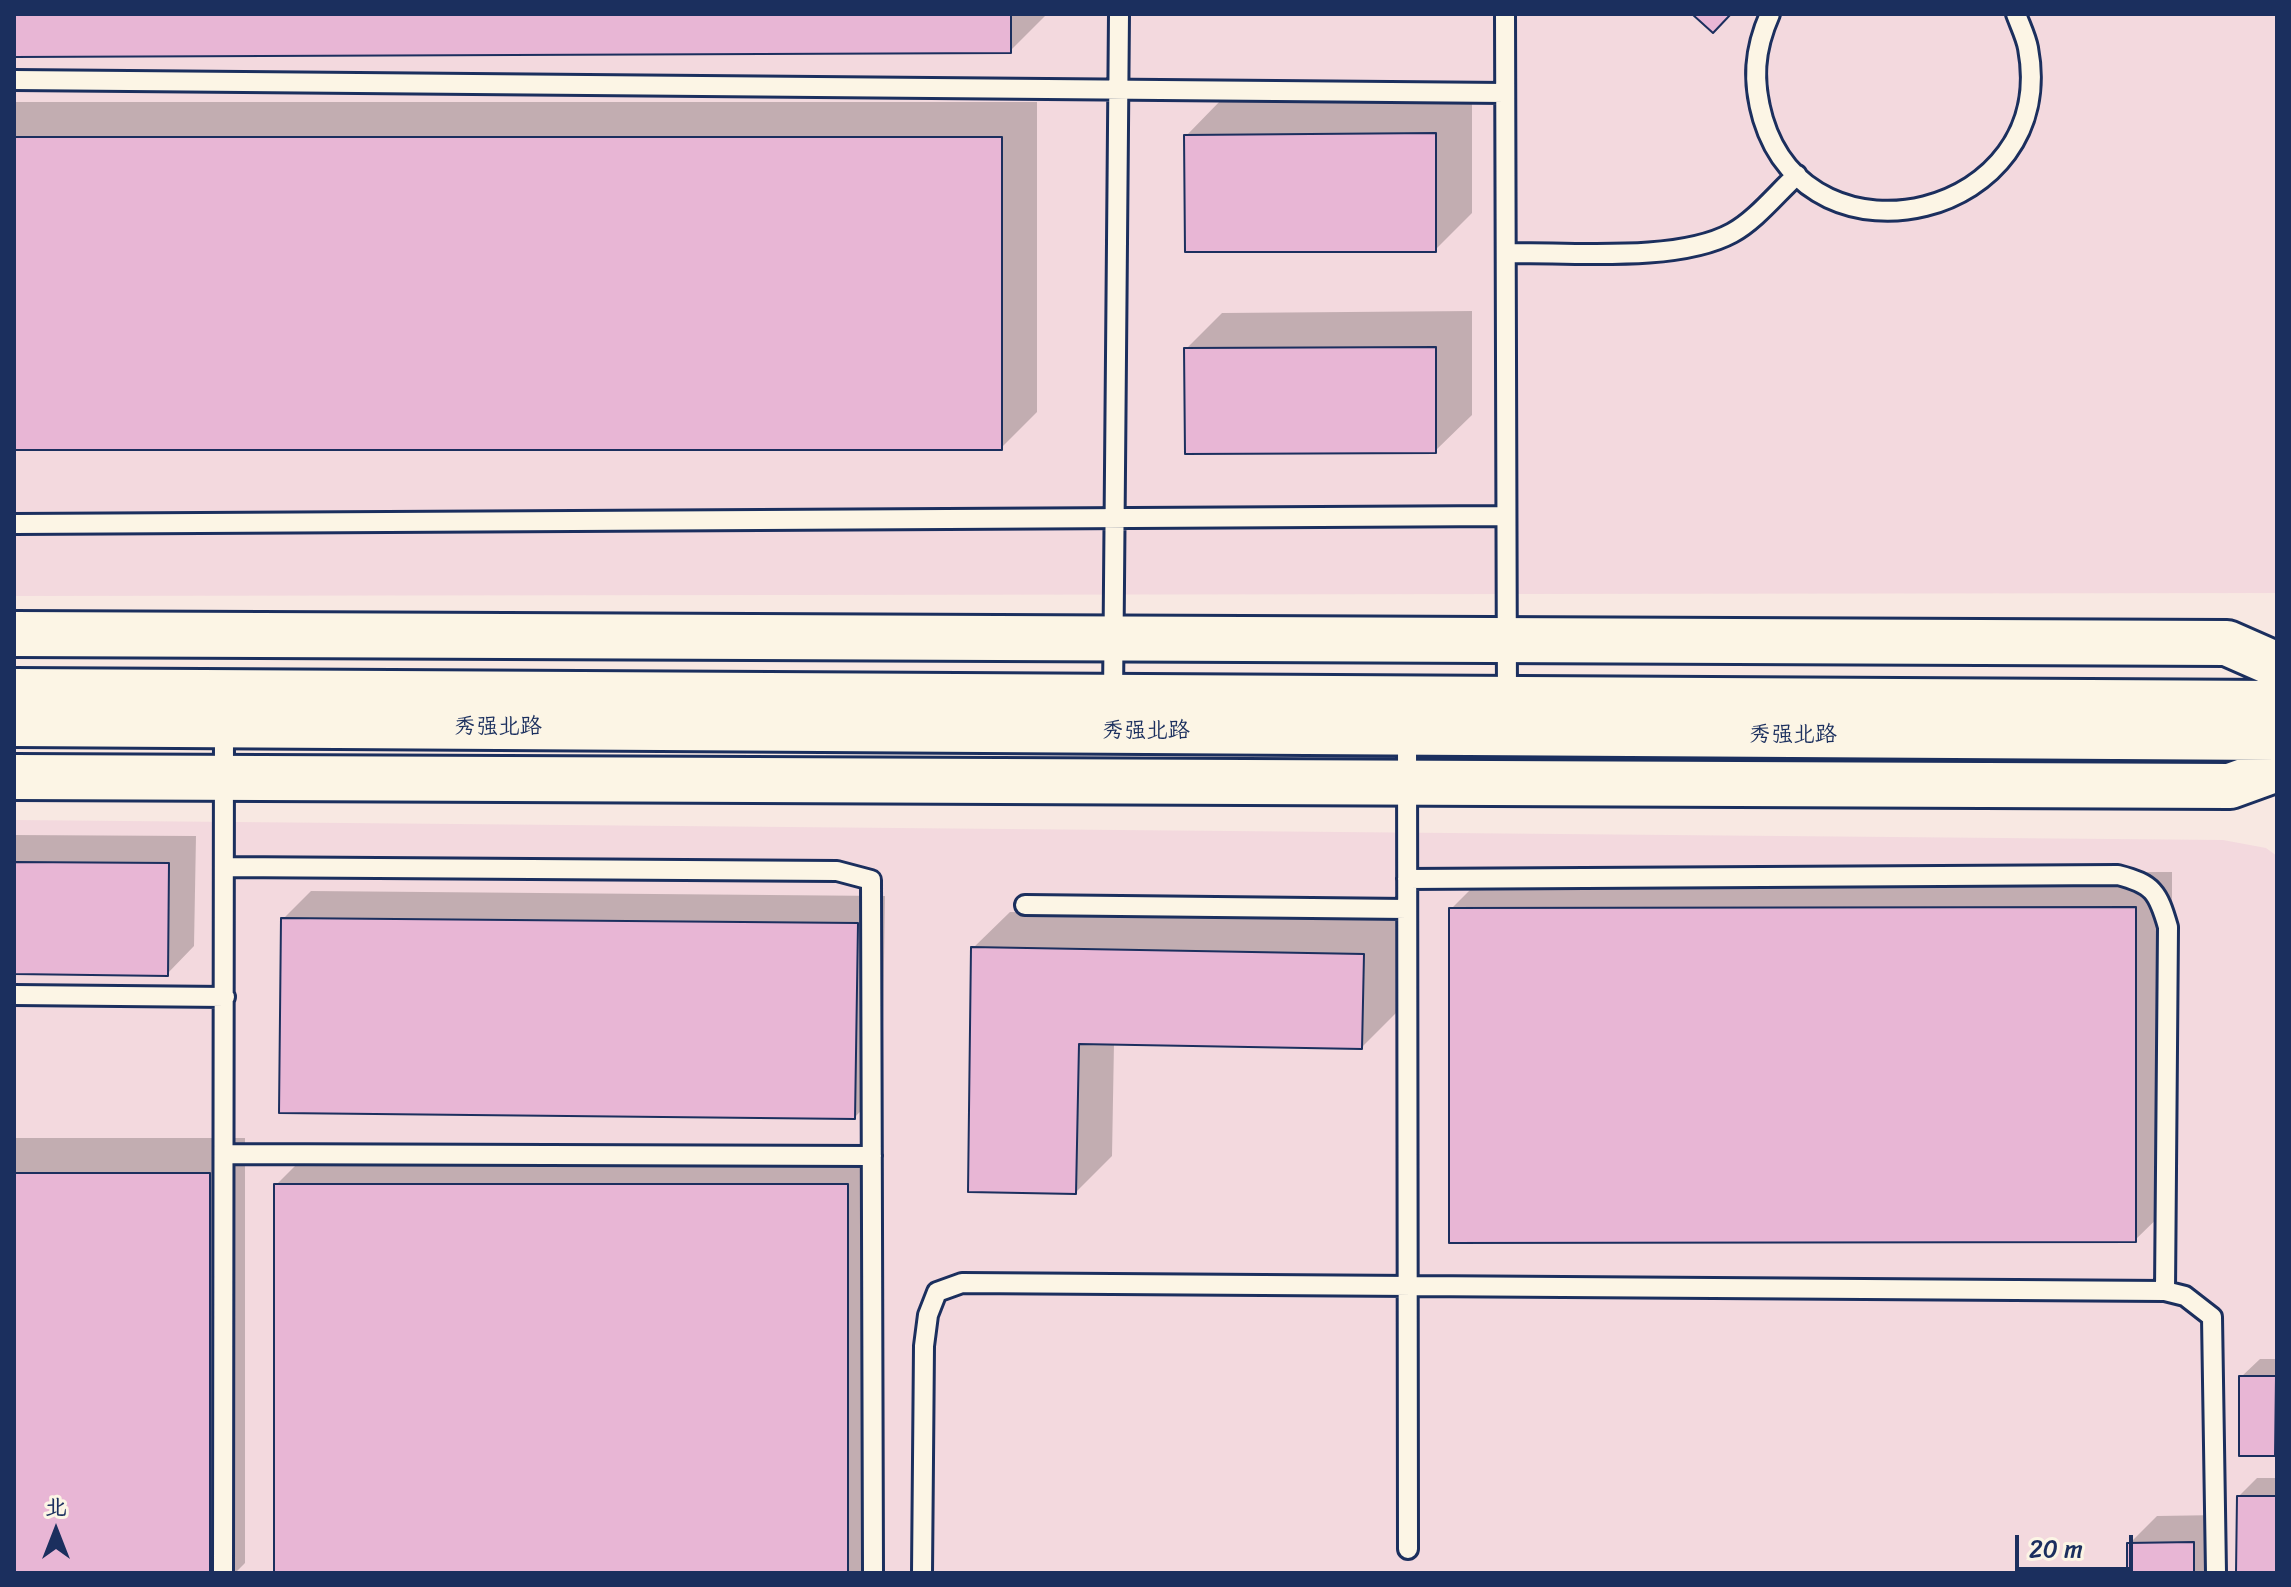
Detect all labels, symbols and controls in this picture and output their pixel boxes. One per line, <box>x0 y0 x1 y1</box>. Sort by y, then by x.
street label: 秀强北路 <box>454 714 542 740</box>
street label: 秀强北路 <box>1102 718 1190 744</box>
street label: 秀强北路 <box>1749 722 1837 748</box>
text: 北 <box>45 1487 67 1526</box>
north arrow <box>16 1491 96 1571</box>
scale bar <box>2019 1519 2137 1569</box>
text: 20 m <box>2029 1528 2083 1570</box>

